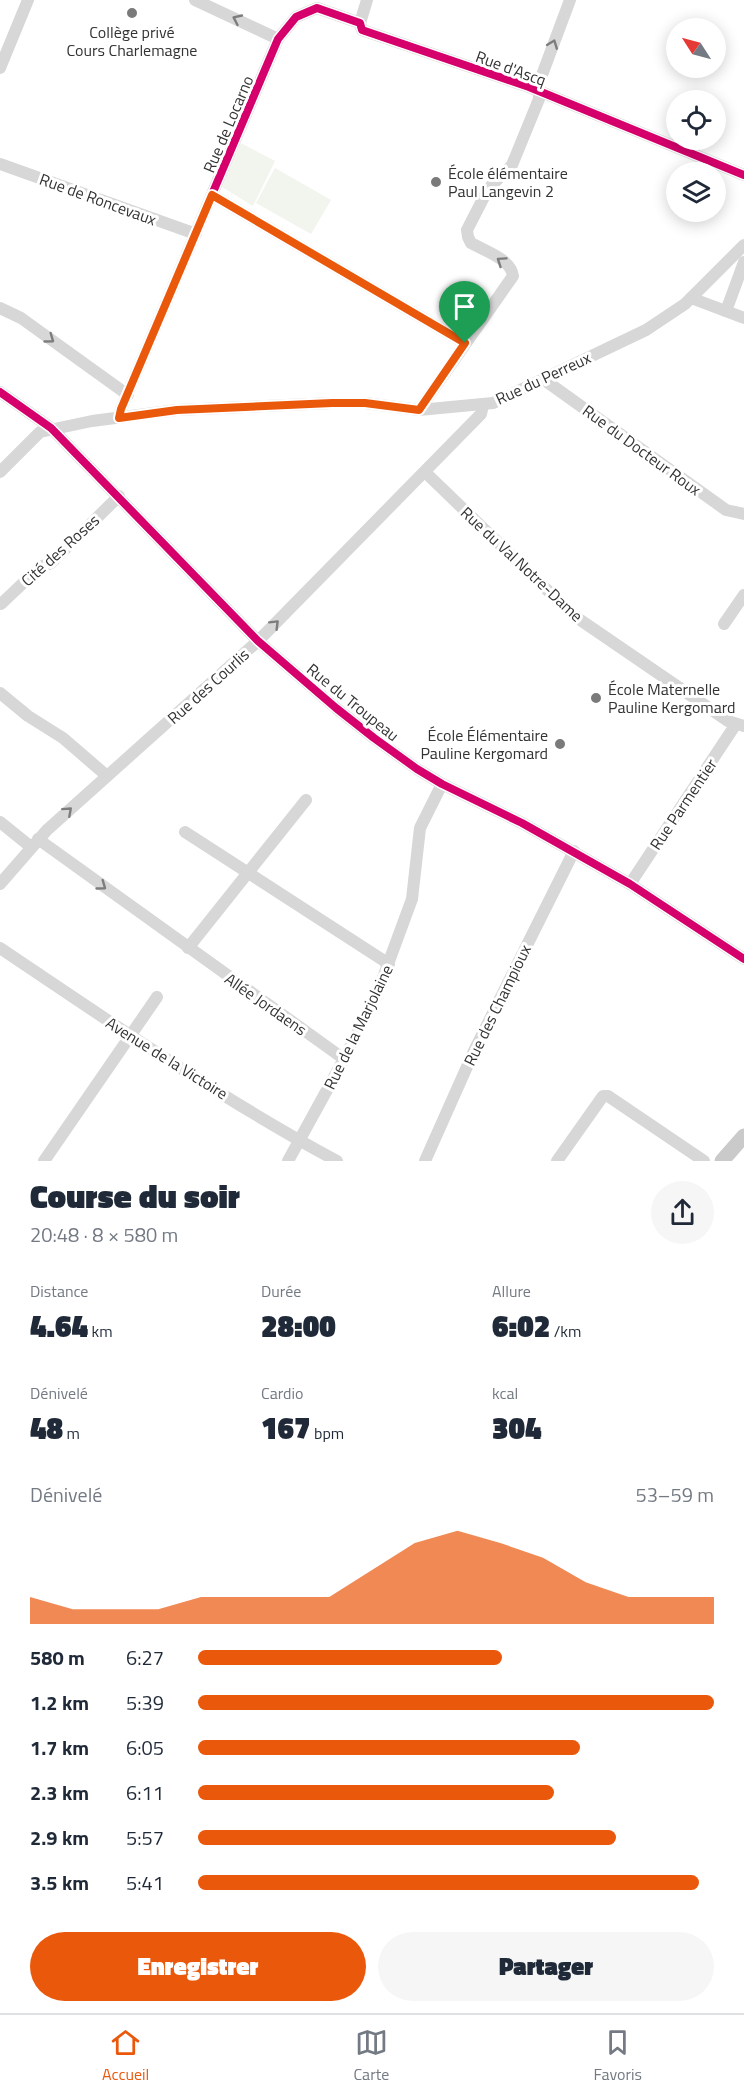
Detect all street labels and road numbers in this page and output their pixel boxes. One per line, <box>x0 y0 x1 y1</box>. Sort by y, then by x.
street label: Rue d'Ascq <box>472 44 550 92</box>
street label: Rue de Locarno <box>197 72 259 176</box>
street label: Rue de Roncevaux <box>36 167 160 231</box>
street label: Rue du Perreux <box>491 345 595 411</box>
street label: Rue du Docteur Roux <box>578 399 706 501</box>
street label: Rue du Val Notre-Dame <box>455 501 589 627</box>
street label: Cité des Roses <box>16 508 104 592</box>
street label: Rue des Courlis <box>162 643 254 729</box>
street label: Rue du Troupeau <box>302 657 404 747</box>
street label: Rue Parmentier <box>644 753 723 854</box>
street label: Rue des Champioux <box>457 940 537 1070</box>
street label: Rue de la Marjolaine <box>317 961 399 1093</box>
street label: Allée Jordaens <box>220 967 312 1041</box>
street label: Avenue de la Victoire <box>101 1011 233 1105</box>

